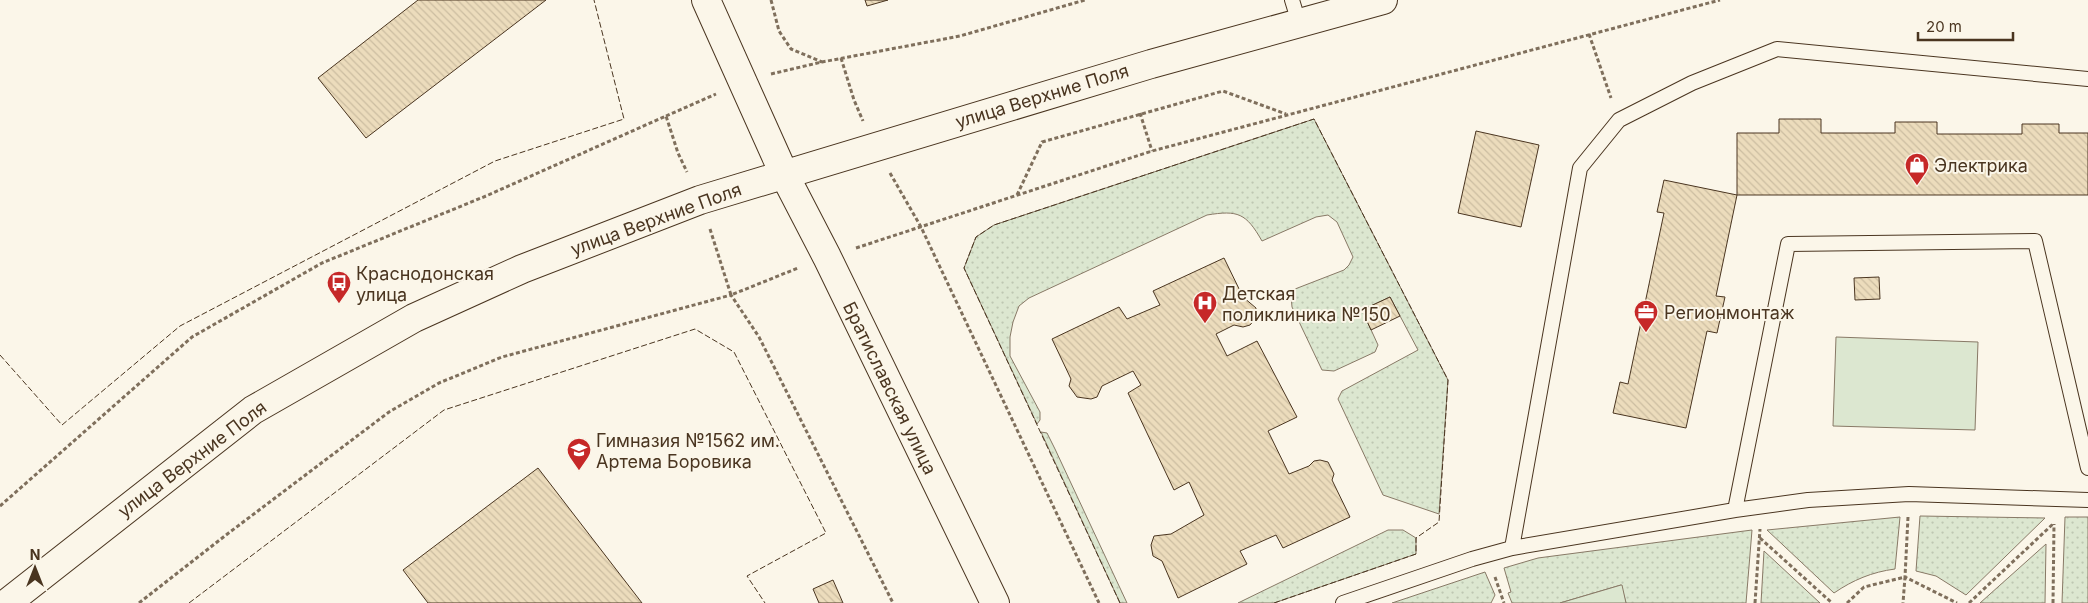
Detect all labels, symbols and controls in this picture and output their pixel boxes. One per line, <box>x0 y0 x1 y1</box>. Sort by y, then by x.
scale bar <box>1918 10 2013 42</box>
text: 20 m <box>1926 17 1962 36</box>
street label: улица Верхние Поля <box>953 60 1131 132</box>
shop icon: Электрика <box>1904 152 1930 186</box>
place label: Электрика <box>1934 155 2028 176</box>
street label: улица Верхние Поля <box>568 178 744 260</box>
place label: Краснодонская улица <box>356 263 494 305</box>
bus stop icon: Краснодонская улица <box>326 270 352 304</box>
place label: Детская поликлиника №150 <box>1222 283 1391 325</box>
hospital icon: Детская поликлиника №150 <box>1192 290 1218 324</box>
street label: Братиславская улица <box>839 298 941 478</box>
office icon: Регионмонтаж <box>1633 299 1659 333</box>
place label: Регионмонтаж <box>1664 302 1794 323</box>
street label: улица Верхние Поля <box>114 396 270 522</box>
place label: Гимназия №1562 им. Артема Боровика <box>596 430 780 472</box>
school or university icon: Гимназия №1562 им. Артема Боровика <box>566 437 592 471</box>
north arrow <box>10 543 60 593</box>
text: N <box>30 546 40 563</box>

